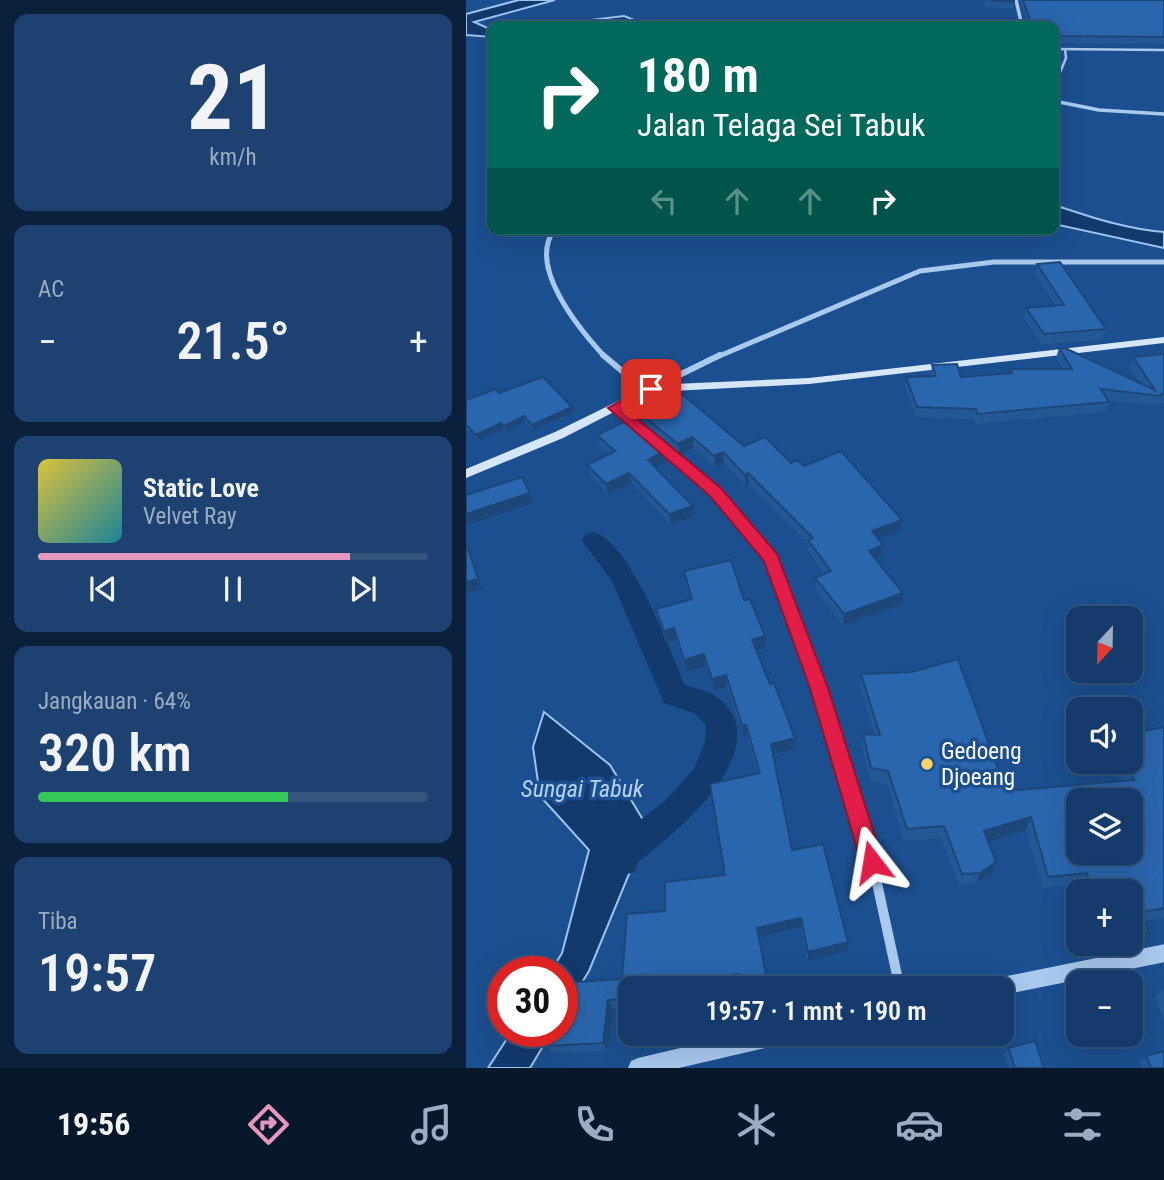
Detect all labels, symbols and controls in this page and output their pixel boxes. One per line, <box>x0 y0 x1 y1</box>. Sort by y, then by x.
text: 21 <box>187 45 279 151</box>
text: 180 m <box>637 47 759 104</box>
icon: right <box>522 49 613 140</box>
text: Jalan Telaga Sei Tabuk <box>637 106 925 144</box>
text: km/h <box>209 144 257 171</box>
icon: left <box>645 182 683 220</box>
icon: ahead <box>718 182 756 220</box>
icon: ahead <box>791 182 829 220</box>
icon: right <box>864 182 902 220</box>
text: AC <box>38 276 64 303</box>
text: 21.5° <box>176 311 290 372</box>
text: − <box>38 320 57 364</box>
text: + <box>409 320 428 364</box>
pin <box>621 359 681 419</box>
icon: arrive <box>632 370 670 408</box>
text: Static Love <box>143 473 259 503</box>
text: Velvet Ray <box>143 503 237 530</box>
icon: previous <box>84 570 122 608</box>
icon: pause <box>214 570 252 608</box>
icon: next <box>344 570 382 608</box>
north arrow <box>1066 606 1143 682</box>
map controls <box>1066 606 1143 1047</box>
text: Jangkauan · 64% <box>38 688 191 715</box>
button: sound <box>1066 697 1143 774</box>
text: 320 km <box>38 723 192 784</box>
place label: Gedoeng Djoeang <box>941 738 1022 791</box>
marker: Gedoeng Djoeang <box>919 756 935 772</box>
water label: Sungai Tabuk <box>521 775 644 803</box>
button: layers <box>1066 788 1143 865</box>
position arrow <box>835 825 909 899</box>
button: + <box>1066 879 1143 956</box>
text: Tiba <box>38 908 78 935</box>
text: 19:57 <box>38 943 156 1004</box>
speed limit sign: 30 <box>487 956 578 1047</box>
button: − <box>1066 970 1143 1047</box>
text: 19:57 · 1 mnt · 190 m <box>705 996 927 1026</box>
icon: directions <box>244 1100 293 1149</box>
icon: music <box>407 1100 456 1149</box>
icon: phone <box>570 1100 619 1149</box>
icon: climate <box>732 1100 781 1149</box>
icon: car <box>895 1100 944 1149</box>
icon: filters <box>1058 1100 1107 1149</box>
text: 19:56 <box>57 1105 130 1143</box>

